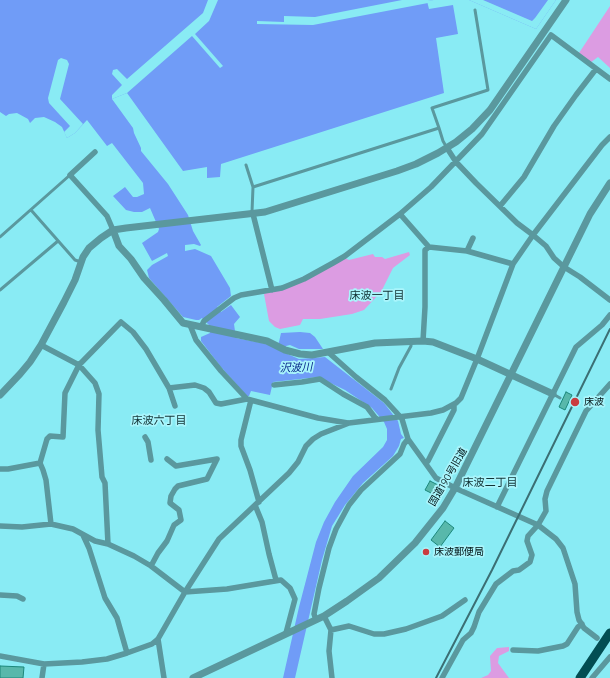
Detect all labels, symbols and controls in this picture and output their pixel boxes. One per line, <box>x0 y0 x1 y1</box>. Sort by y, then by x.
district label: 床波一丁目 <box>350 289 404 303</box>
water label: 沢波川 <box>279 361 313 375</box>
marker: 床波 <box>569 396 581 408</box>
place label: 床波 <box>584 396 604 408</box>
district label: 床波六丁目 <box>132 414 186 428</box>
street label: 国道190号旧道 <box>426 446 470 508</box>
district label: 床波二丁目 <box>463 476 517 490</box>
place label: 床波郵便局 <box>434 546 484 558</box>
marker: 床波郵便局 <box>421 547 431 557</box>

